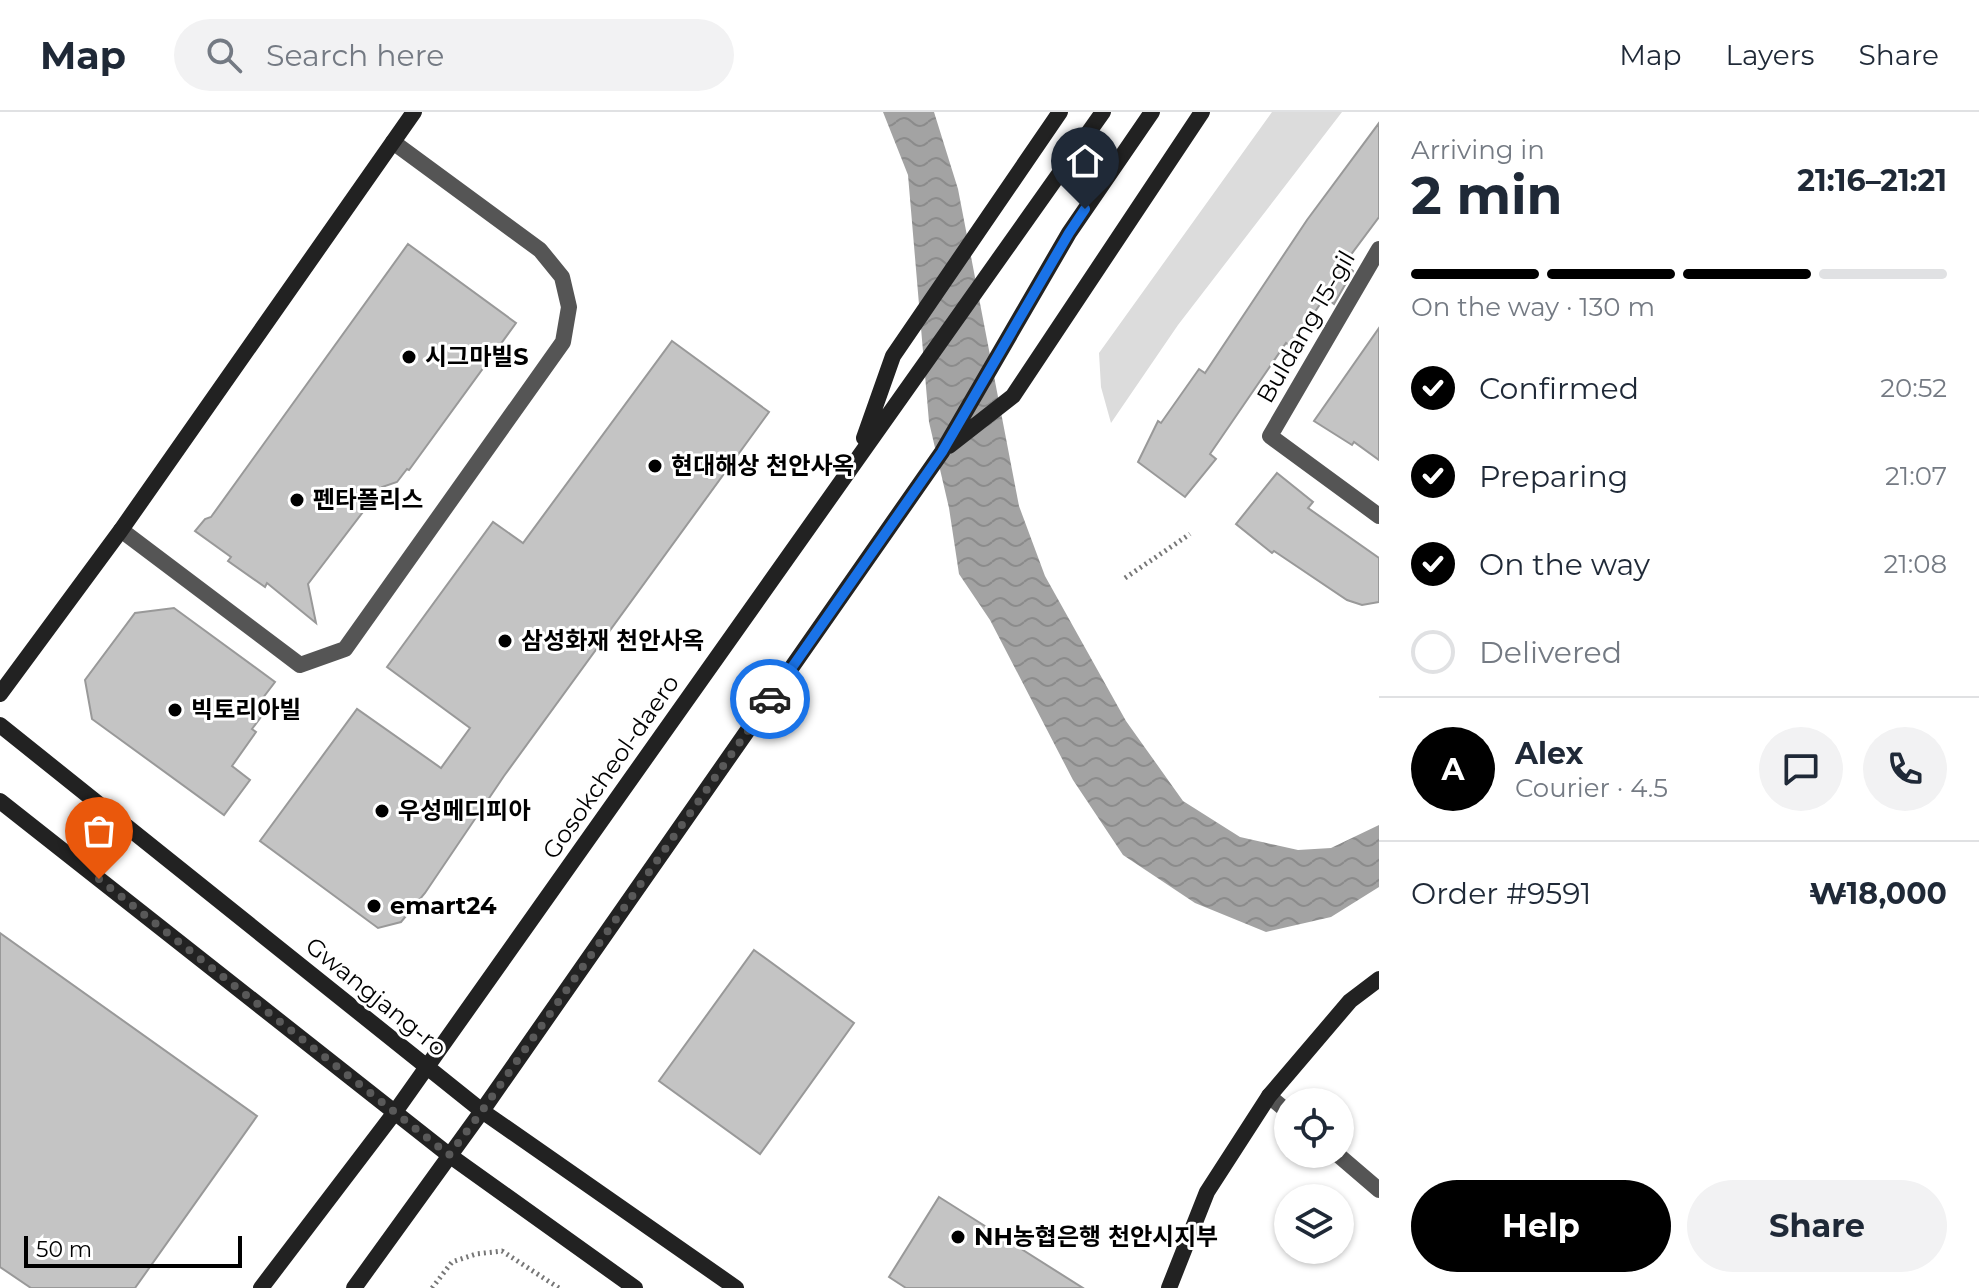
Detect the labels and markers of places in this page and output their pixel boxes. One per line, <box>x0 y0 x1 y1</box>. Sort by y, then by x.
pin <box>1051 127 1119 209</box>
place label: 시그마빌S <box>425 342 529 371</box>
marker: 시그마빌S <box>400 348 418 366</box>
place label: 현대해상 천안사옥 <box>671 451 854 480</box>
marker: 현대해상 천안사옥 <box>646 457 664 475</box>
place label: 펜타폴리스 <box>313 485 423 514</box>
marker: 펜타폴리스 <box>288 491 306 509</box>
place label: 삼성화재 천안사옥 <box>521 626 704 655</box>
marker: 삼성화재 천안사옥 <box>496 632 514 650</box>
place label: 빅토리아빌 <box>191 695 301 724</box>
marker: 빅토리아빌 <box>166 701 184 719</box>
place label: 우성메디피아 <box>398 796 530 825</box>
pin <box>65 797 133 879</box>
marker: 우성메디피아 <box>373 802 391 820</box>
place label: emart24 <box>390 891 497 920</box>
marker: emart24 <box>365 897 383 915</box>
place label: NH농협은행 천안시지부 <box>974 1222 1218 1251</box>
marker: NH농협은행 천안시지부 <box>949 1228 967 1246</box>

